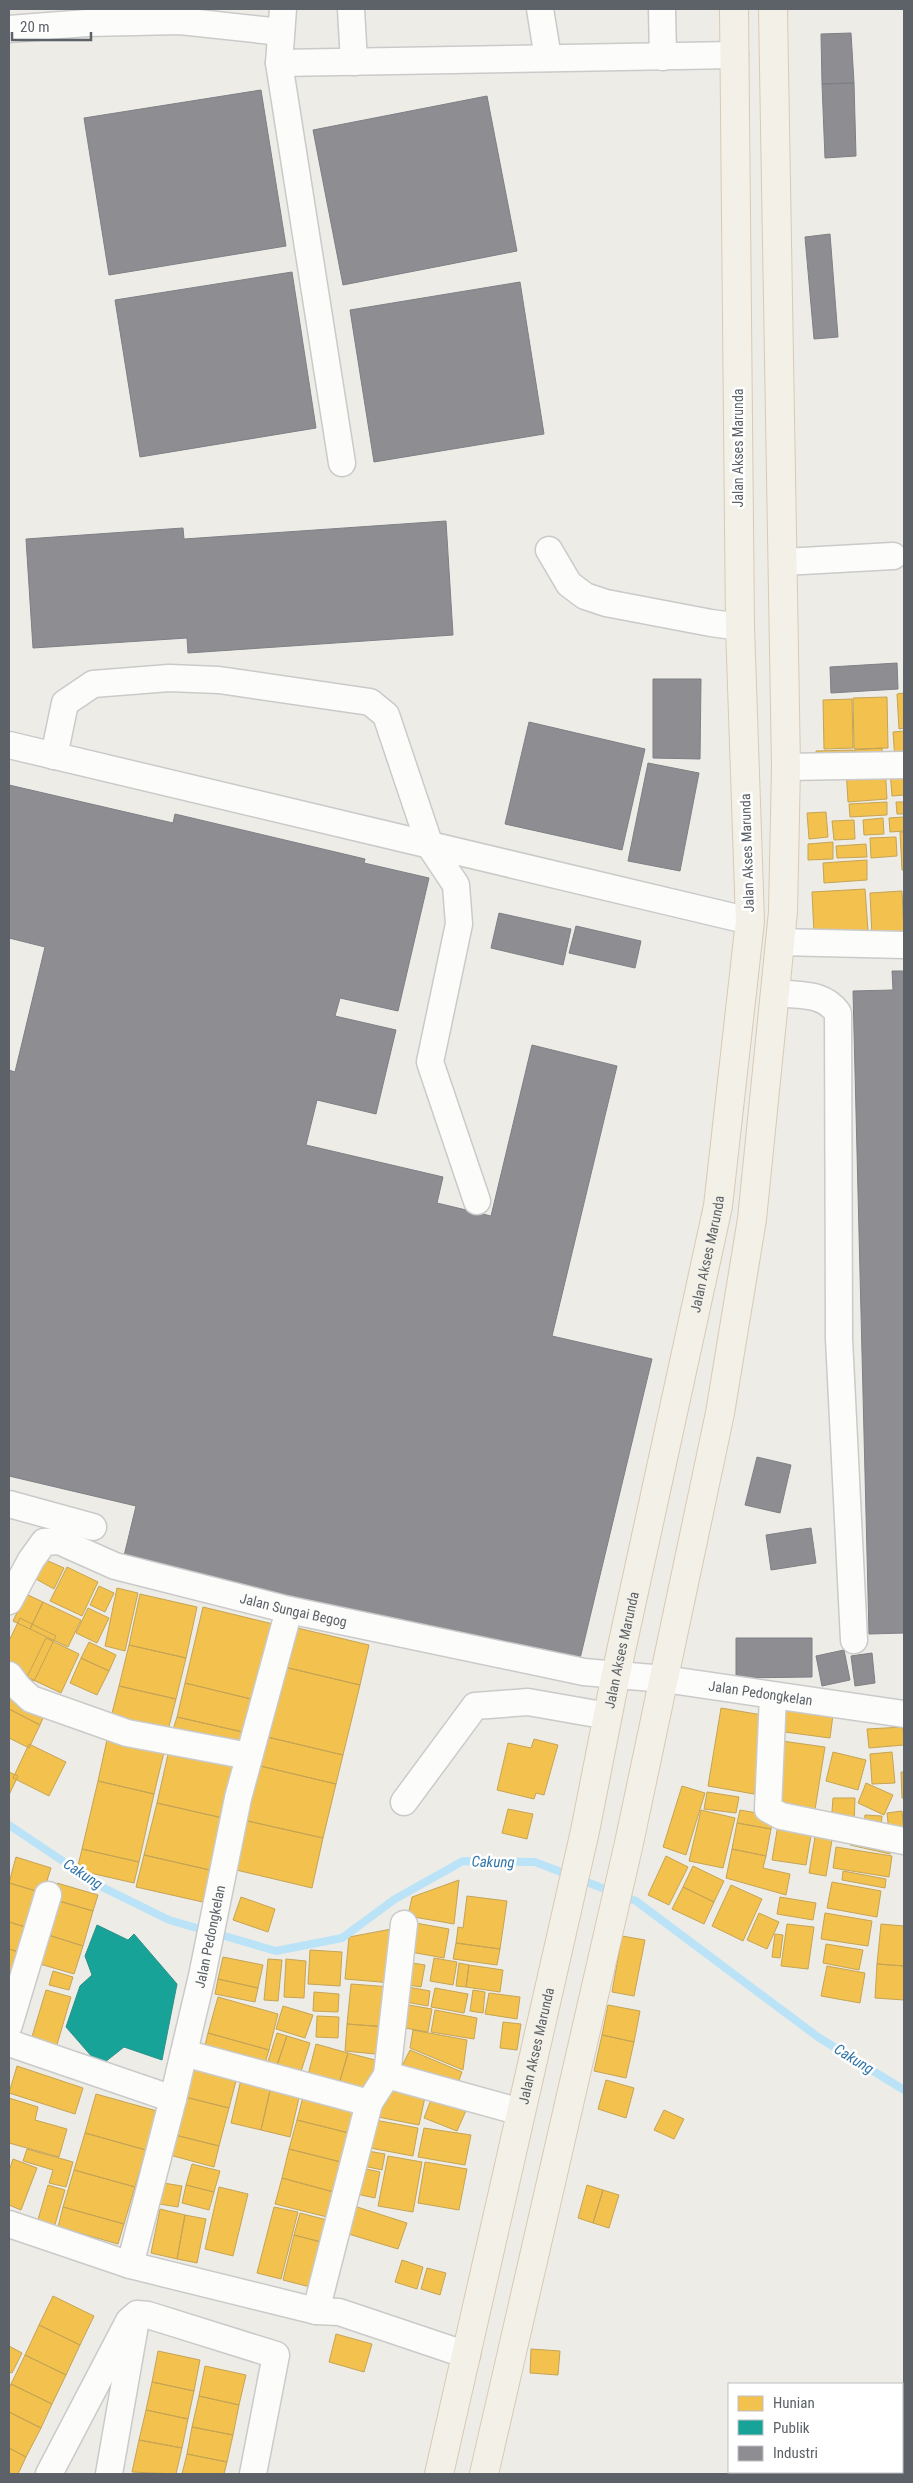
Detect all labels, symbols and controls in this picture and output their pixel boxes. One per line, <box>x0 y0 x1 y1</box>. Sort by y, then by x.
scale bar <box>12 10 91 42</box>
text: 20 m <box>20 18 50 36</box>
street label: Jalan Akses Marunda <box>730 388 746 508</box>
street label: Jalan Akses Marunda <box>737 793 757 913</box>
street label: Jalan Akses Marunda <box>687 1195 727 1314</box>
street label: Jalan Sungai Begog <box>238 1590 349 1630</box>
street label: Jalan Akses Marunda <box>601 1590 642 1710</box>
street label: Jalan Pedongkelan <box>708 1678 814 1709</box>
water label: Cakung <box>471 1853 515 1871</box>
water label: Cakung <box>60 1855 106 1893</box>
street label: Jalan Pedongkelan <box>191 1884 228 1990</box>
street label: Jalan Akses Marunda <box>515 1986 557 2106</box>
water label: Cakung <box>831 2040 877 2078</box>
legend <box>728 2383 903 2473</box>
text: Hunian <box>773 2394 815 2412</box>
text: Publik <box>773 2419 810 2437</box>
text: Industri <box>773 2444 818 2462</box>

